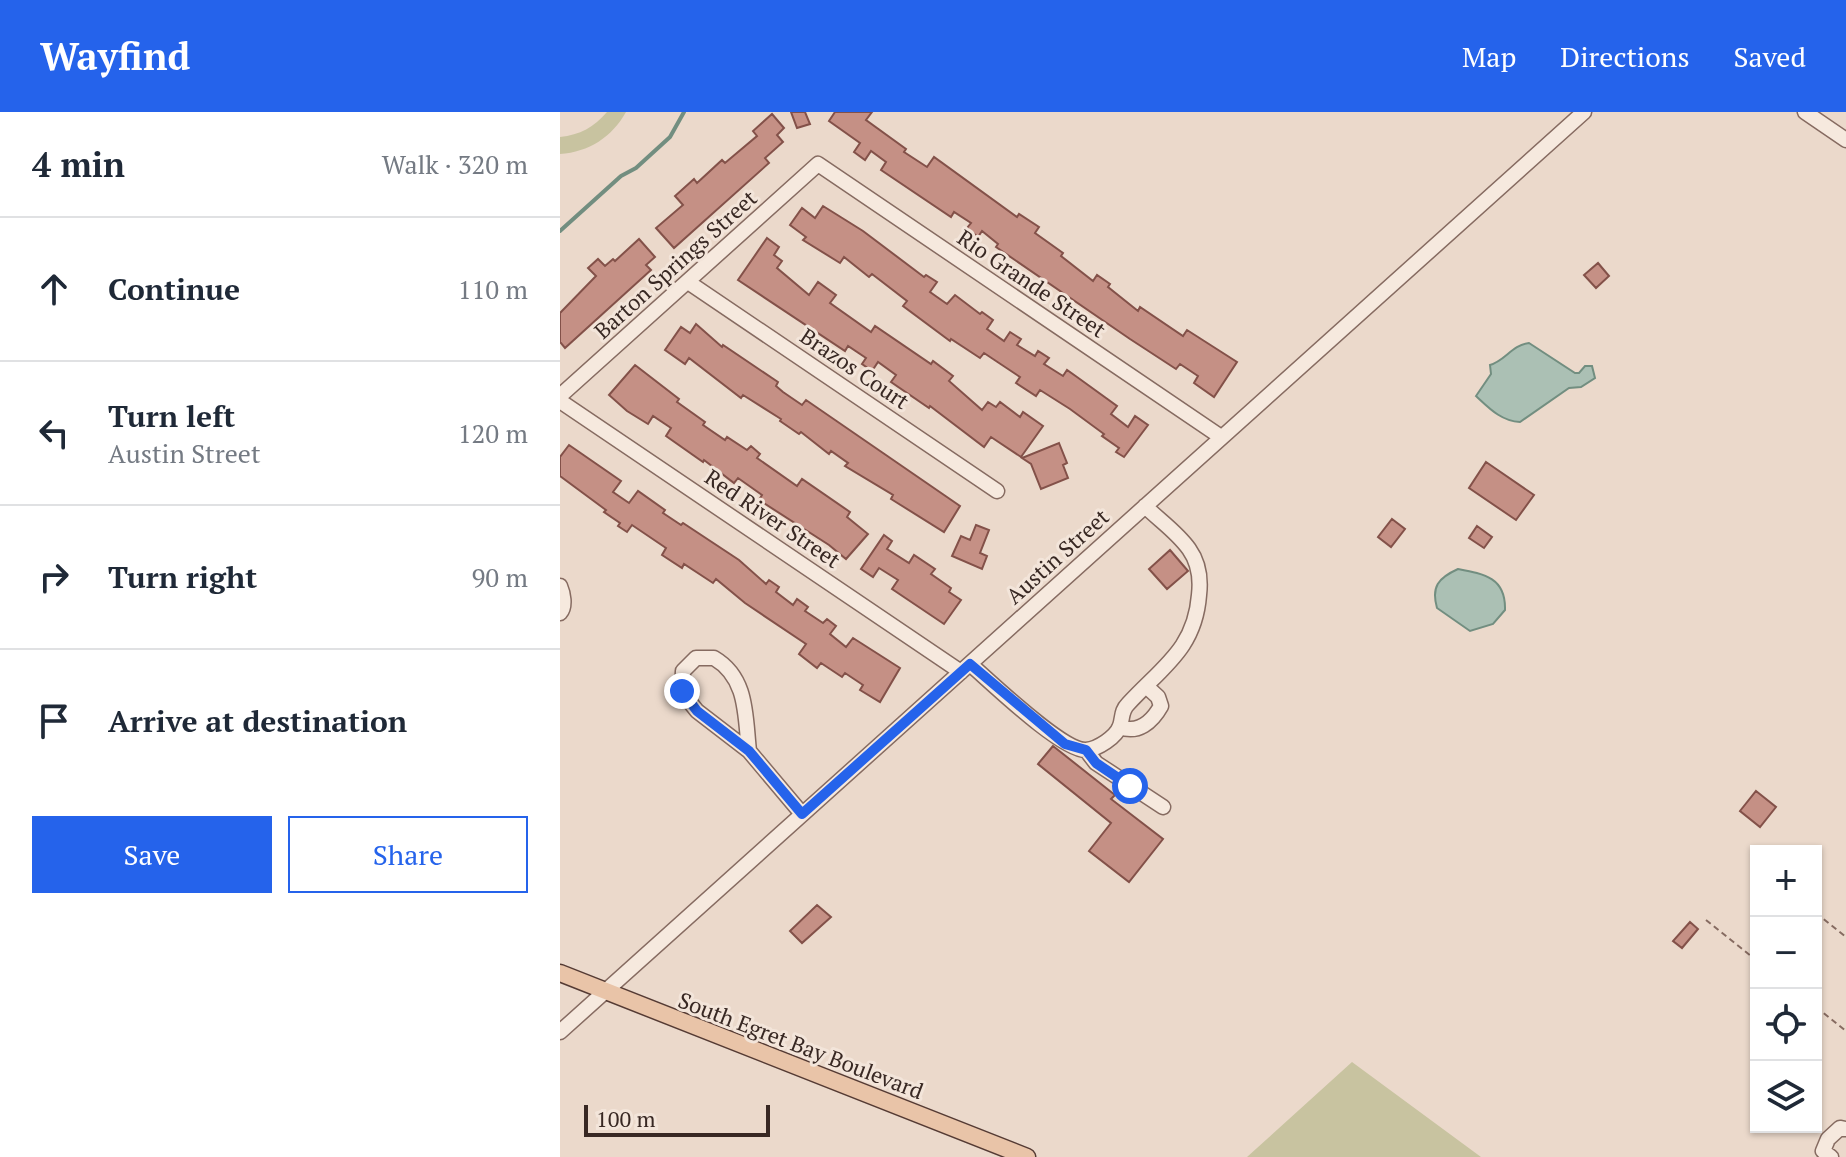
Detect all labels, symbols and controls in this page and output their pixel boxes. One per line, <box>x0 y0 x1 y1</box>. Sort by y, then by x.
text: Wayfind <box>40 31 190 81</box>
text: Map <box>1462 38 1516 75</box>
text: Directions <box>1560 38 1690 75</box>
text: Saved <box>1734 38 1806 75</box>
text: 4 min <box>32 142 125 187</box>
text: Walk · 320 m <box>382 147 528 181</box>
street label: Barton Springs Street <box>588 183 762 345</box>
street label: Rio Grande Street <box>952 223 1112 343</box>
icon: ahead <box>32 267 76 311</box>
text: Continue <box>108 269 240 309</box>
text: 110 m <box>458 272 528 306</box>
street label: Brazos Court <box>795 321 915 415</box>
text: Turn left <box>108 396 235 436</box>
icon: left <box>32 411 76 455</box>
text: 120 m <box>458 416 528 450</box>
text: Austin Street <box>108 436 261 470</box>
street label: Red River Street <box>700 462 846 574</box>
street label: Austin Street <box>999 502 1115 610</box>
icon: right <box>32 555 76 599</box>
text: Turn right <box>108 557 257 597</box>
text: 90 m <box>472 560 528 594</box>
route end <box>664 673 700 709</box>
icon: arrive <box>32 699 76 743</box>
text: Arrive at destination <box>108 701 407 741</box>
route start <box>1112 768 1148 804</box>
button: Save <box>32 816 272 893</box>
button: Share <box>288 816 528 893</box>
map controls <box>1750 845 1822 1133</box>
button: + <box>1750 845 1822 917</box>
button: − <box>1750 917 1822 989</box>
street label: South Egret Bay Boulevard <box>674 985 928 1105</box>
button: locate <box>1750 989 1822 1061</box>
button: layers <box>1750 1061 1822 1133</box>
scale bar <box>584 1101 770 1137</box>
text: 100 m <box>596 1104 656 1133</box>

